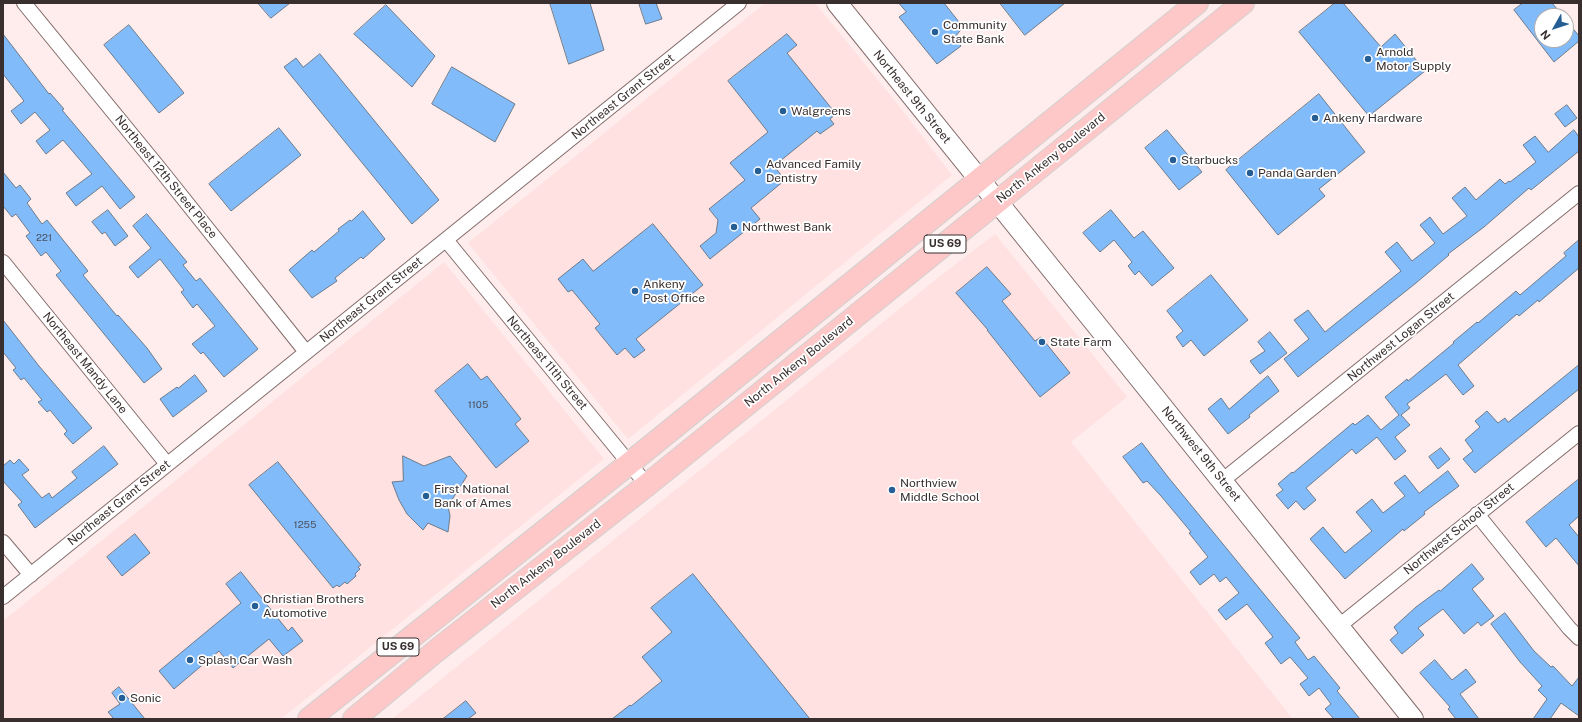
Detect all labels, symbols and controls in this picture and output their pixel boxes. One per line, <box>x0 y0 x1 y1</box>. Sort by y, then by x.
north arrow <box>1534 8 1574 48</box>
place label: Community State Bank <box>943 18 1007 46</box>
marker: Community State Bank <box>930 27 940 37</box>
text: N <box>1538 28 1553 42</box>
place label: Arnold Motor Supply <box>1376 45 1451 73</box>
street label: Northeast 9th Street <box>870 48 954 146</box>
street label: Northeast Grant Street <box>569 51 677 143</box>
marker: Arnold Motor Supply <box>1363 54 1373 64</box>
place label: Walgreens <box>791 104 851 118</box>
marker: Walgreens <box>778 106 788 116</box>
street label: North Ankeny Boulevard <box>994 110 1108 206</box>
place label: Ankeny Hardware <box>1323 111 1423 125</box>
street label: Northeast 12th Street Place <box>112 113 220 241</box>
marker: Ankeny Hardware <box>1310 113 1320 123</box>
place label: Starbucks <box>1181 153 1238 167</box>
marker: Starbucks <box>1168 155 1178 165</box>
place label: Advanced Family Dentistry <box>766 157 861 185</box>
marker: Advanced Family Dentistry <box>753 166 763 176</box>
place label: Panda Garden <box>1258 166 1337 180</box>
marker: Panda Garden <box>1245 168 1255 178</box>
place label: Northwest Bank <box>742 220 832 234</box>
marker: Northwest Bank <box>729 222 739 232</box>
house number: 221 <box>36 232 52 244</box>
road number: US 69 <box>924 235 966 253</box>
street label: Northeast Grant Street <box>317 254 425 346</box>
place label: Ankeny Post Office <box>643 277 705 305</box>
marker: Ankeny Post Office <box>630 286 640 296</box>
street label: Northwest Logan Street <box>1345 289 1457 385</box>
street label: Northeast Mandy Lane <box>40 309 130 417</box>
street label: Northeast 11th Street <box>504 313 590 413</box>
street label: North Ankeny Boulevard <box>742 314 856 410</box>
place label: State Farm <box>1050 335 1112 349</box>
marker: State Farm <box>1037 337 1047 347</box>
house number: 1105 <box>468 399 488 411</box>
street label: Northwest 9th Street <box>1158 404 1244 504</box>
street label: Northeast Grant Street <box>65 457 173 549</box>
place label: Northview Middle School <box>900 476 980 504</box>
street label: Northwest School Street <box>1401 480 1517 578</box>
place label: First National Bank of Ames <box>434 482 511 510</box>
marker: Northview Middle School <box>887 485 897 495</box>
marker: First National Bank of Ames <box>421 491 431 501</box>
street label: North Ankeny Boulevard <box>488 517 604 611</box>
house number: 1255 <box>294 519 316 531</box>
place label: Christian Brothers Automotive <box>263 592 364 620</box>
marker: Christian Brothers Automotive <box>250 601 260 611</box>
road number: US 69 <box>377 638 419 656</box>
place label: Splash Car Wash <box>198 653 292 667</box>
marker: Splash Car Wash <box>185 655 195 665</box>
place label: Sonic <box>130 691 161 705</box>
marker: Sonic <box>117 693 127 703</box>

